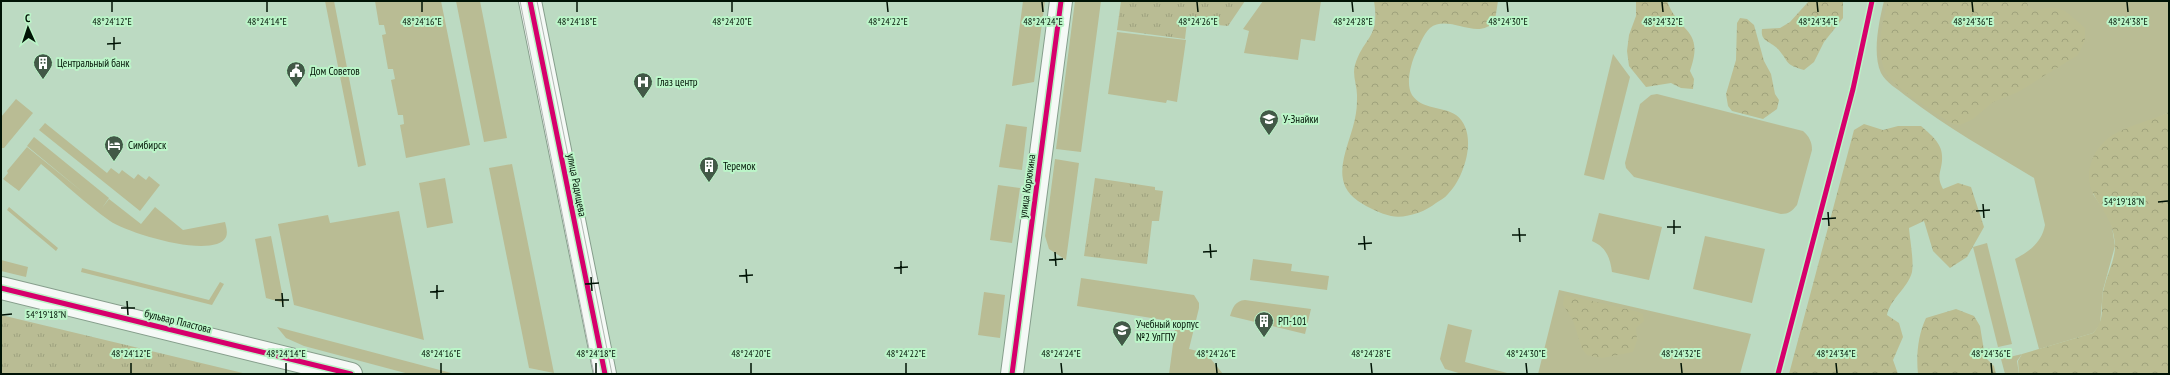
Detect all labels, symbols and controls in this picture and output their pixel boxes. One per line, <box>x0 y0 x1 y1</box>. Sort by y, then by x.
north arrow <box>8 8 48 48</box>
text: С <box>25 11 30 25</box>
text: 48°24'12"E <box>92 15 132 28</box>
text: 48°24'14"E <box>247 15 287 28</box>
text: 48°24'16"E <box>402 15 442 28</box>
text: 48°24'18"E <box>557 15 597 28</box>
text: 48°24'20"E <box>712 15 752 28</box>
text: 48°24'22"E <box>868 15 908 28</box>
text: 48°24'24"E <box>1023 15 1063 28</box>
text: 48°24'26"E <box>1178 15 1218 28</box>
text: 48°24'28"E <box>1333 15 1373 28</box>
text: 48°24'30"E <box>1488 15 1528 28</box>
text: 48°24'32"E <box>1643 15 1683 28</box>
text: 48°24'34"E <box>1798 15 1838 28</box>
text: 48°24'36"E <box>1953 15 1993 28</box>
text: 48°24'38"E <box>2108 15 2148 28</box>
building icon: Центральный банк <box>32 52 54 80</box>
place label: Центральный банк <box>57 56 130 70</box>
public building icon: Дом Советов <box>285 60 307 88</box>
place label: Дом Советов <box>310 64 360 78</box>
hospital icon: Глаз центр <box>632 71 654 99</box>
place label: Глаз центр <box>657 75 698 89</box>
school or university icon: У-Знайки <box>1258 108 1280 136</box>
place label: У-Знайки <box>1283 112 1319 126</box>
hotel icon: Симбирск <box>103 134 125 162</box>
place label: Симбирск <box>128 138 167 152</box>
street label: улица Радищева <box>564 152 590 218</box>
street label: улица Корюкина <box>1016 153 1038 219</box>
building icon: Теремок <box>698 155 720 183</box>
place label: Теремок <box>723 159 756 173</box>
text: 54°19'18"N <box>2104 195 2144 208</box>
street label: бульвар Пластова <box>143 306 213 336</box>
text: 54°19'18"N <box>26 308 66 321</box>
building icon: РП-101 <box>1253 310 1275 338</box>
place label: РП-101 <box>1278 314 1307 328</box>
place label: Учебный корпус №2 УлГПУ <box>1136 317 1199 344</box>
school or university icon: Учебный корпус №2 УлГПУ <box>1111 319 1133 347</box>
text: 48°24'12"E <box>111 347 151 360</box>
text: 48°24'14"E <box>266 347 306 360</box>
text: 48°24'16"E <box>421 347 461 360</box>
text: 48°24'18"E <box>576 347 616 360</box>
text: 48°24'20"E <box>731 347 771 360</box>
text: 48°24'22"E <box>886 347 926 360</box>
text: 48°24'24"E <box>1041 347 1081 360</box>
text: 48°24'26"E <box>1196 347 1236 360</box>
text: 48°24'28"E <box>1351 347 1391 360</box>
text: 48°24'30"E <box>1506 347 1546 360</box>
text: 48°24'32"E <box>1661 347 1701 360</box>
text: 48°24'34"E <box>1816 347 1856 360</box>
text: 48°24'36"E <box>1971 347 2011 360</box>

